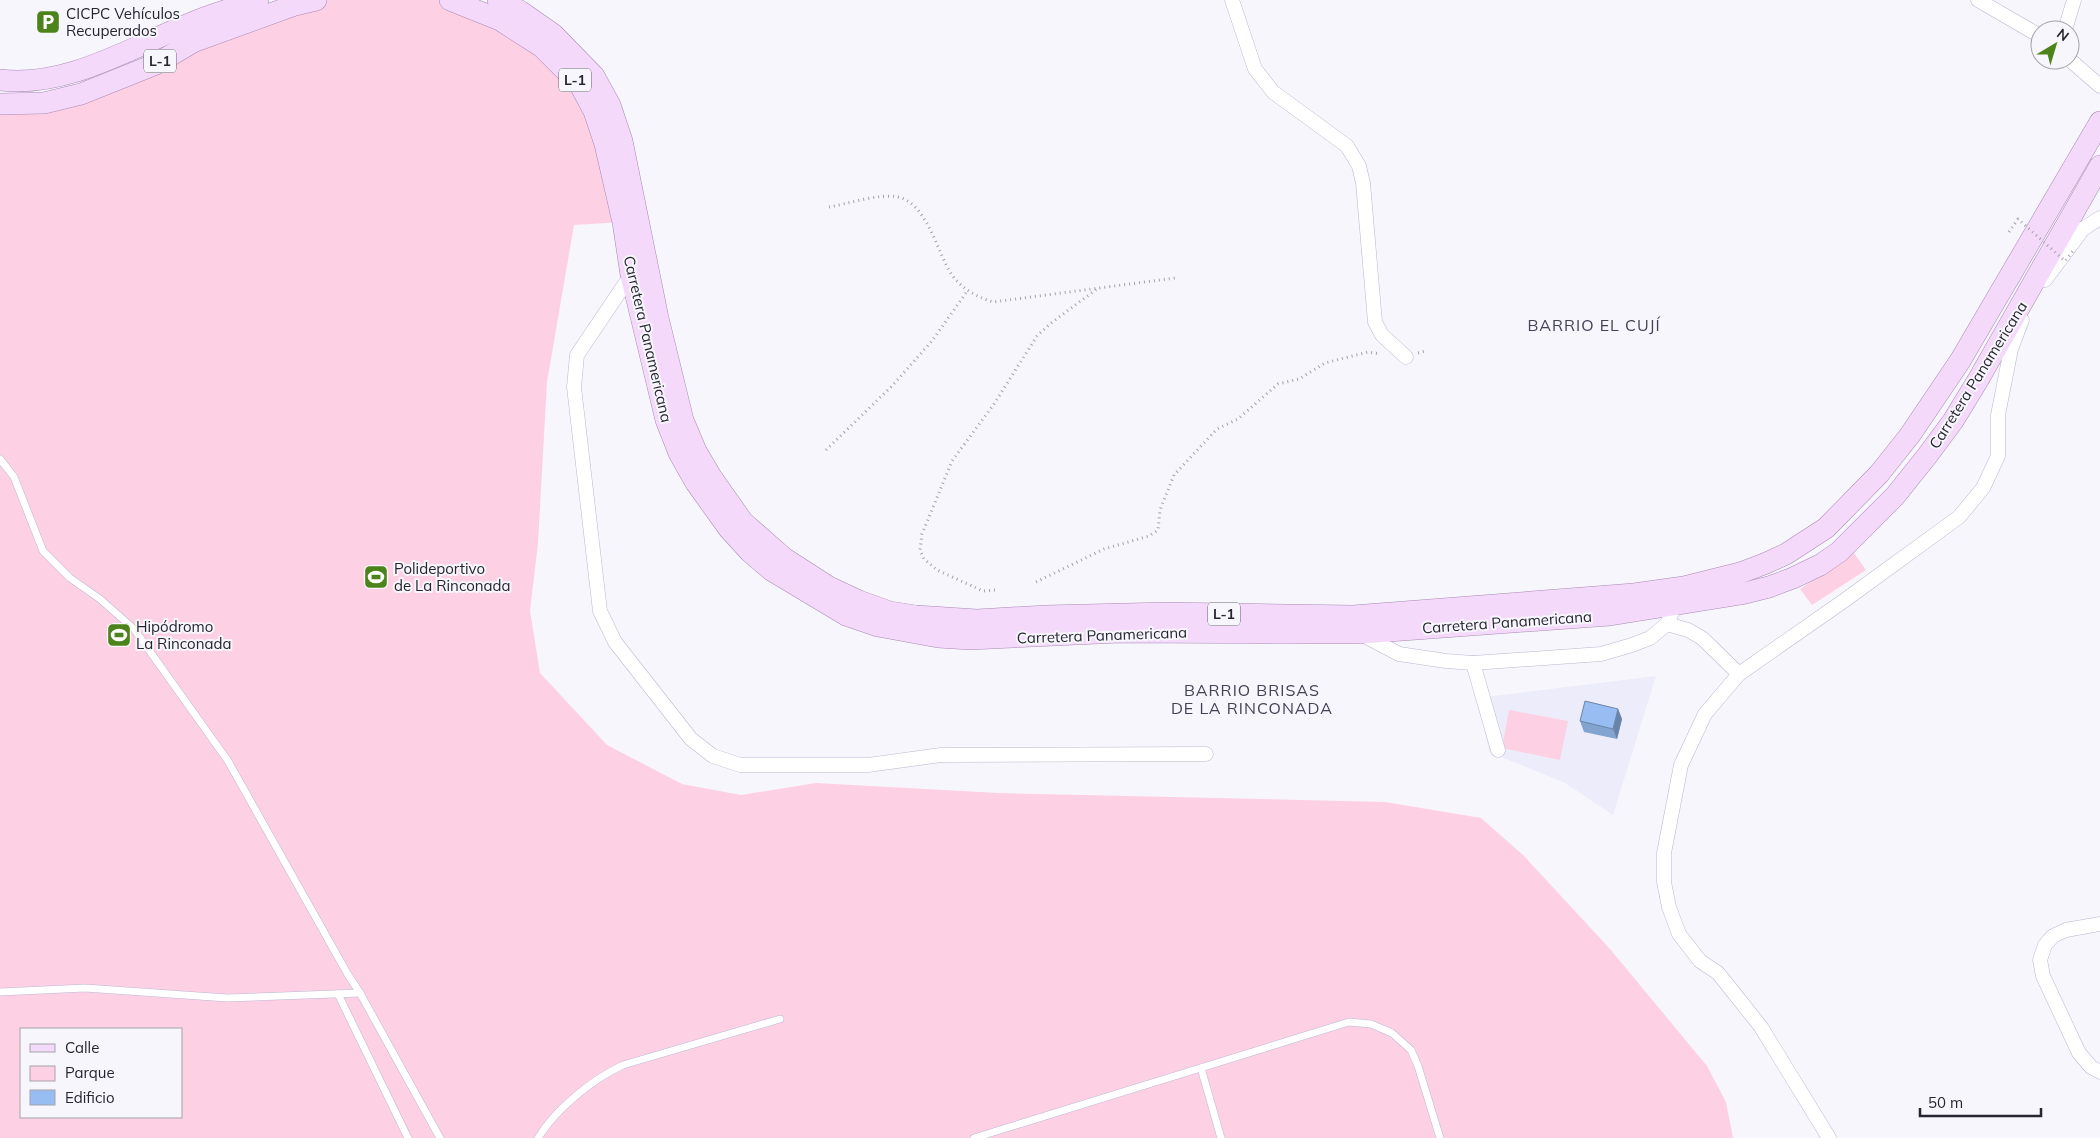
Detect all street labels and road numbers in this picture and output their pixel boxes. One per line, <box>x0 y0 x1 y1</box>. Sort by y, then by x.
road number: L-1 <box>144 49 176 72</box>
road number: L-1 <box>559 68 591 92</box>
street label: Carretera Panamericana <box>620 254 676 424</box>
street label: Carretera Panamericana <box>1925 298 2031 452</box>
road number: L-1 <box>1208 602 1240 626</box>
street label: Carretera Panamericana <box>1421 607 1593 637</box>
street label: Carretera Panamericana <box>1017 623 1187 647</box>

